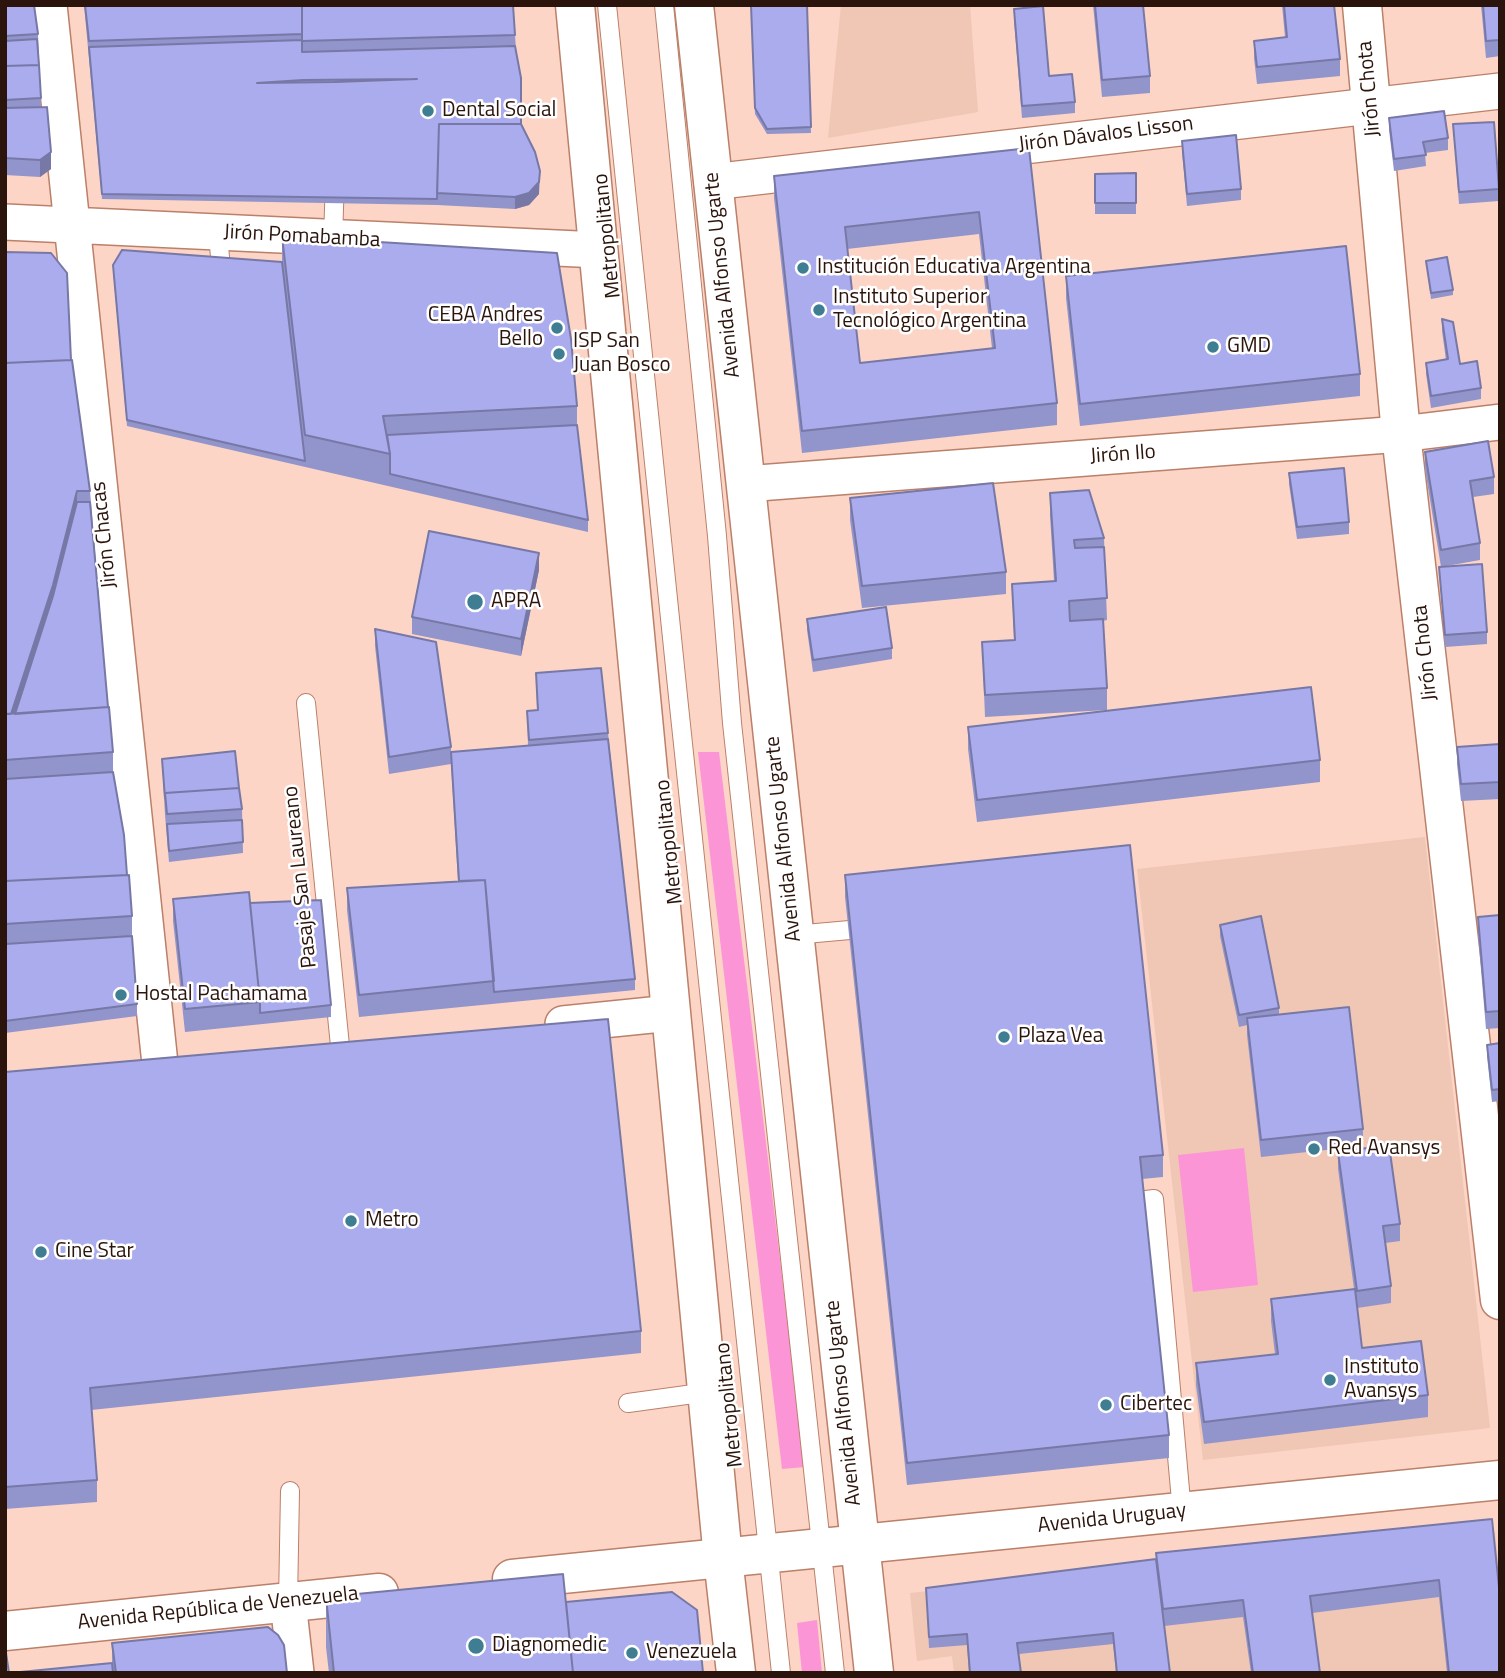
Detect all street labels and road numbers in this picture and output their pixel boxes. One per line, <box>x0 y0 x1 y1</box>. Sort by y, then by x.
street label: Jirón Chota <box>1353 40 1387 138</box>
street label: Jirón Dávalos Lisson <box>1017 112 1195 158</box>
street label: Avenida Alfonso Ugarte <box>700 171 746 379</box>
street label: Metropolitano <box>589 172 627 300</box>
street label: Jirón Pomabamba <box>223 220 381 254</box>
street label: Jirón Ilo <box>1089 440 1157 470</box>
street label: Jirón Chacas <box>87 480 123 590</box>
street label: Jirón Chota <box>1408 604 1444 702</box>
street label: Avenida Alfonso Ugarte <box>761 735 807 943</box>
street label: Metropolitano <box>651 778 689 906</box>
street label: Pasaje San Laureano <box>279 785 323 969</box>
street label: Avenida Alfonso Ugarte <box>821 1299 867 1507</box>
street label: Metropolitano <box>711 1341 749 1469</box>
street label: Avenida Uruguay <box>1036 1499 1188 1539</box>
street label: Avenida República de Venezuela <box>76 1582 360 1636</box>

